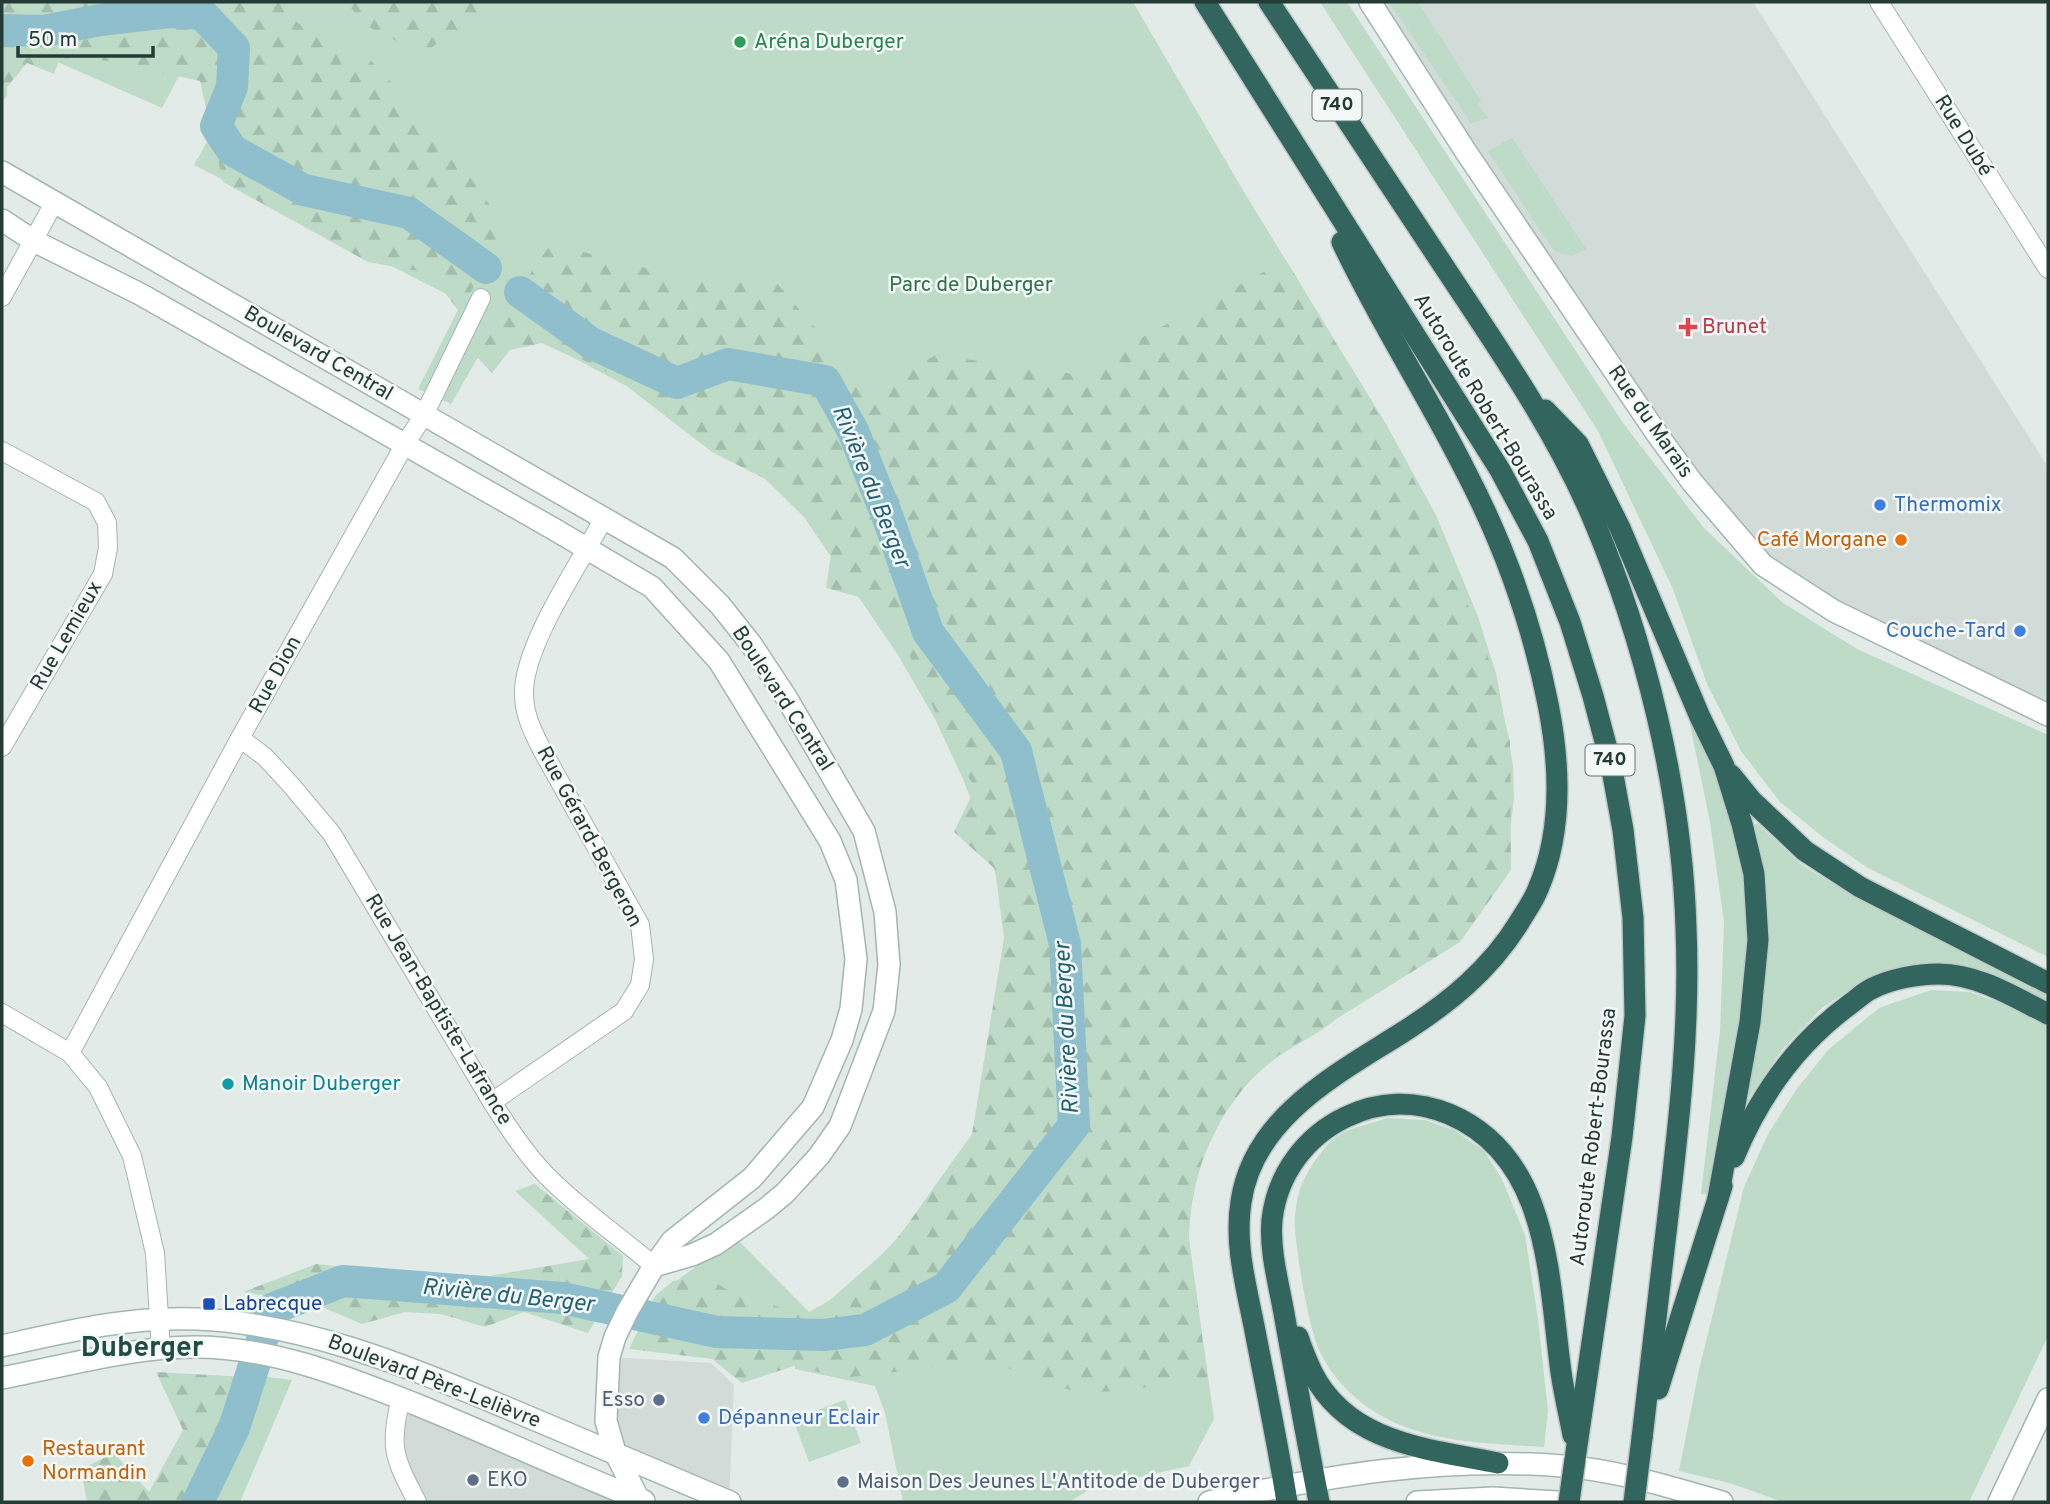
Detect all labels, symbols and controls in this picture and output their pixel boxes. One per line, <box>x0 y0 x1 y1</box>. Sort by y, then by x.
scale bar <box>18 14 152 58</box>
text: 50 m <box>28 27 77 54</box>
place label: Aréna Duberger <box>754 29 904 56</box>
marker: Aréna Duberger <box>732 34 748 50</box>
road number: 740 <box>1312 90 1362 120</box>
street label: Rue Dubé <box>1927 90 1999 182</box>
park label: Parc de Duberger <box>889 272 1053 299</box>
street label: Autoroute Robert-Bourassa <box>1407 289 1563 525</box>
street label: Boulevard Central <box>238 300 398 408</box>
place label: Brunet <box>1702 314 1767 341</box>
marker: Brunet <box>1680 319 1696 335</box>
street label: Rue du Marais <box>1601 360 1699 484</box>
water label: Rivière du Berger <box>824 402 917 575</box>
place label: Thermomix <box>1894 492 2002 519</box>
marker: Thermomix <box>1872 497 1888 513</box>
place label: Café Morgane <box>1757 527 1887 554</box>
marker: Café Morgane <box>1893 532 1909 548</box>
street label: Rue Lemieux <box>25 576 109 696</box>
place label: Couche-Tard <box>1886 618 2006 645</box>
street label: Boulevard Central <box>725 621 839 777</box>
marker: Couche-Tard <box>2012 623 2028 639</box>
street label: Rue Dion <box>244 631 308 719</box>
street label: Rue Gérard-Bergeron <box>530 742 648 932</box>
road number: 740 <box>1586 744 1634 776</box>
street label: Rue Jean-Baptiste-Lafrance <box>358 889 518 1131</box>
water label: Rivière du Berger <box>1049 939 1087 1115</box>
street label: Autoroute Robert-Bourassa <box>1565 1006 1623 1268</box>
place label: Manoir Duberger <box>242 1071 401 1098</box>
marker: Manoir Duberger <box>220 1076 236 1092</box>
water label: Rivière du Berger <box>421 1274 598 1321</box>
place label: Labrecque <box>223 1291 322 1318</box>
marker: Labrecque <box>201 1296 217 1312</box>
street label: Boulevard Père-Lelièvre <box>324 1329 544 1435</box>
district label: Duberger <box>81 1331 204 1367</box>
place label: Esso <box>602 1387 645 1414</box>
marker: Esso <box>651 1392 667 1408</box>
place label: Dépanneur Eclair <box>718 1405 880 1432</box>
marker: Dépanneur Eclair <box>696 1410 712 1426</box>
place label: Restaurant Normandin <box>42 1436 147 1487</box>
marker: Restaurant Normandin <box>20 1453 36 1469</box>
place label: EKO <box>487 1467 528 1494</box>
place label: Maison Des Jeunes L'Antitode de Duberger <box>857 1469 1260 1496</box>
marker: EKO <box>465 1472 481 1488</box>
marker: Maison Des Jeunes L'Antitode de Duberger <box>835 1474 851 1490</box>

